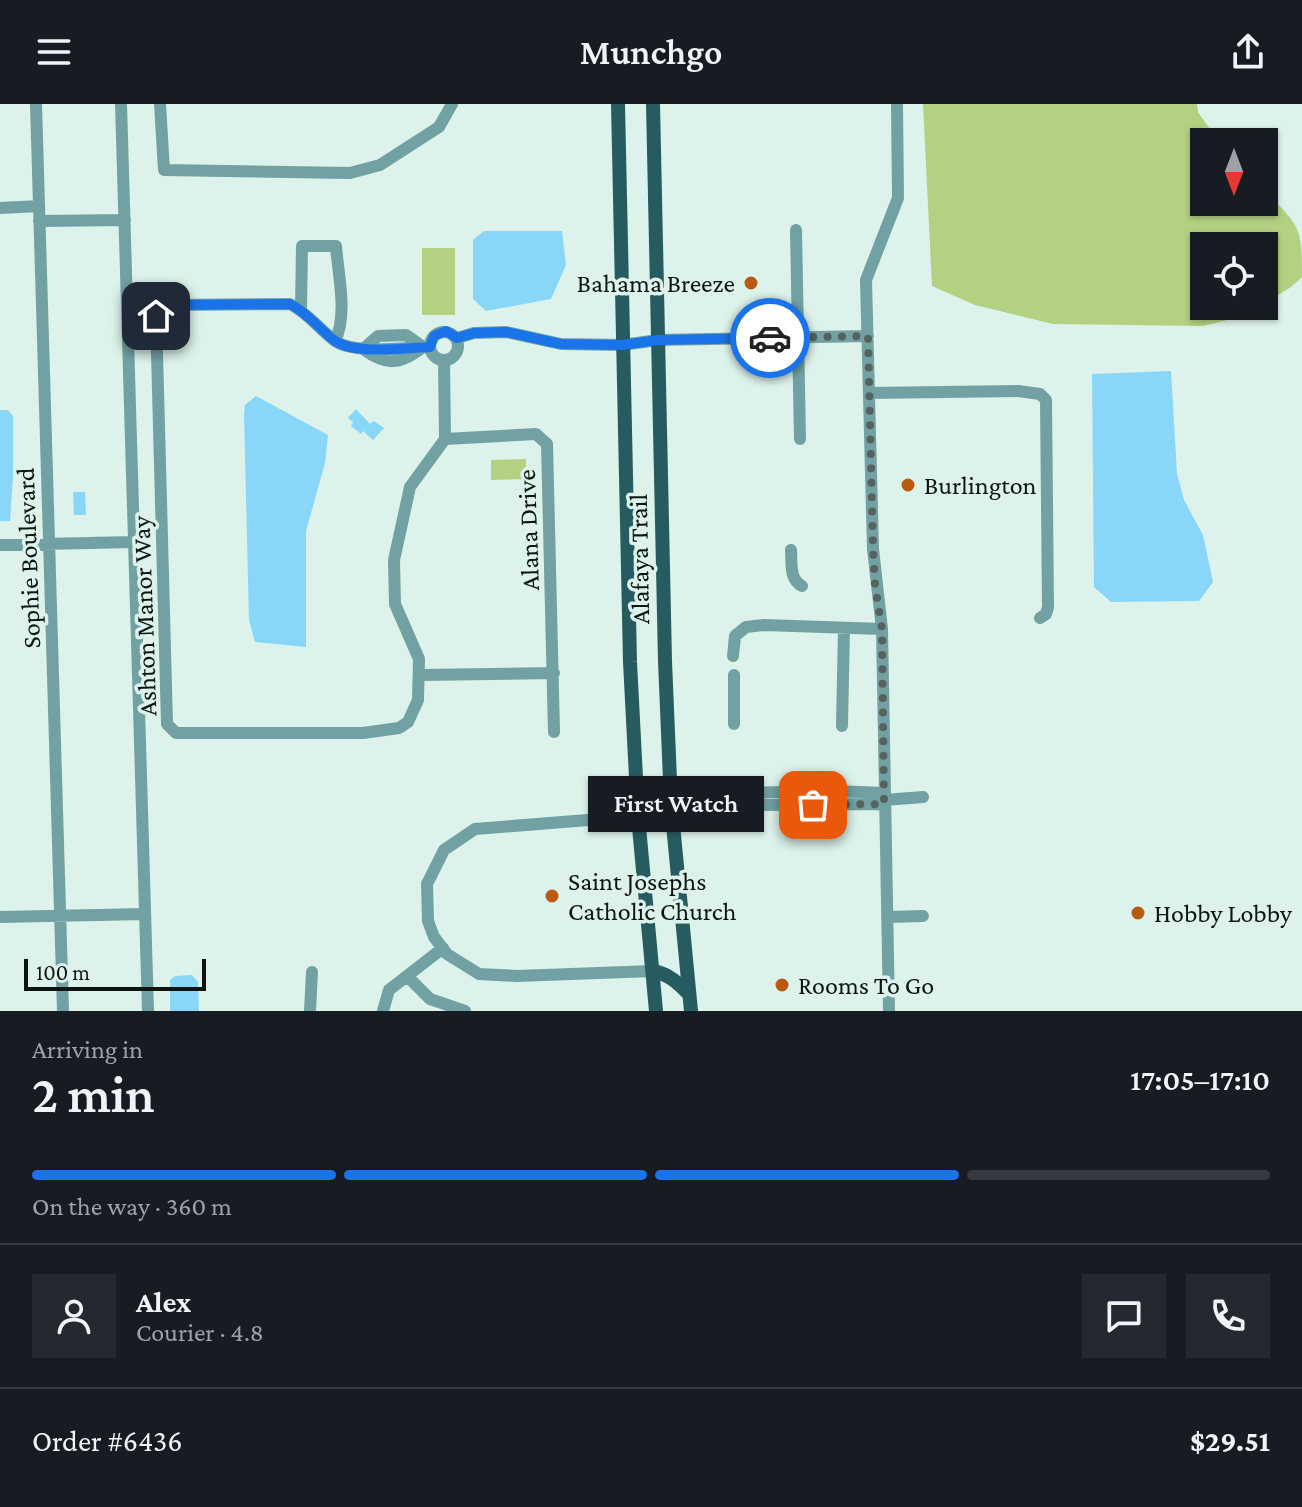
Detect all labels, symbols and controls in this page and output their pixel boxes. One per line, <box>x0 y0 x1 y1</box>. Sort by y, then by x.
icon: menu <box>32 30 76 74</box>
icon: share <box>1226 30 1270 74</box>
text: Munchgo <box>580 32 722 72</box>
north arrow <box>1190 128 1278 216</box>
map controls <box>1190 128 1278 320</box>
button: locate <box>1190 232 1278 320</box>
place label: Bahama Breeze <box>577 269 735 298</box>
marker: Bahama Breeze <box>742 274 760 292</box>
pin <box>122 282 190 350</box>
icon: home <box>134 294 178 338</box>
courier <box>730 298 810 378</box>
icon: car <box>748 316 792 360</box>
street label: Sophie Boulevard <box>11 467 46 649</box>
street label: Alana Drive <box>512 469 545 591</box>
place label: Burlington <box>924 471 1037 500</box>
marker: Burlington <box>899 476 917 494</box>
street label: Alafaya Trail <box>624 493 655 624</box>
street label: Ashton Manor Way <box>126 514 162 717</box>
pin <box>779 771 847 839</box>
callout: First Watch <box>589 777 765 833</box>
icon: bag <box>791 783 835 827</box>
text: First Watch <box>614 789 738 818</box>
place label: Saint Josephs Catholic Church <box>568 867 736 926</box>
marker: Saint Josephs Catholic Church <box>543 887 561 905</box>
place label: Hobby Lobby <box>1154 899 1293 928</box>
marker: Hobby Lobby <box>1129 904 1147 922</box>
scale bar <box>24 955 206 991</box>
text: 100 m <box>36 960 90 985</box>
place label: Rooms To Go <box>798 971 934 1000</box>
marker: Rooms To Go <box>773 976 791 994</box>
text: Arriving in <box>32 1035 143 1064</box>
text: 17:05–17:10 <box>1130 1063 1270 1096</box>
text: 2 min <box>32 1065 155 1123</box>
text: On the way · 360 m <box>32 1192 232 1221</box>
button: person <box>32 1274 116 1358</box>
button: chat <box>1082 1274 1166 1358</box>
button: phone <box>1186 1274 1270 1358</box>
text: Alex <box>136 1285 191 1318</box>
text: Courier · 4.8 <box>136 1318 264 1347</box>
text: Order #6436 <box>32 1424 183 1457</box>
text: $29.51 <box>1190 1424 1270 1457</box>

